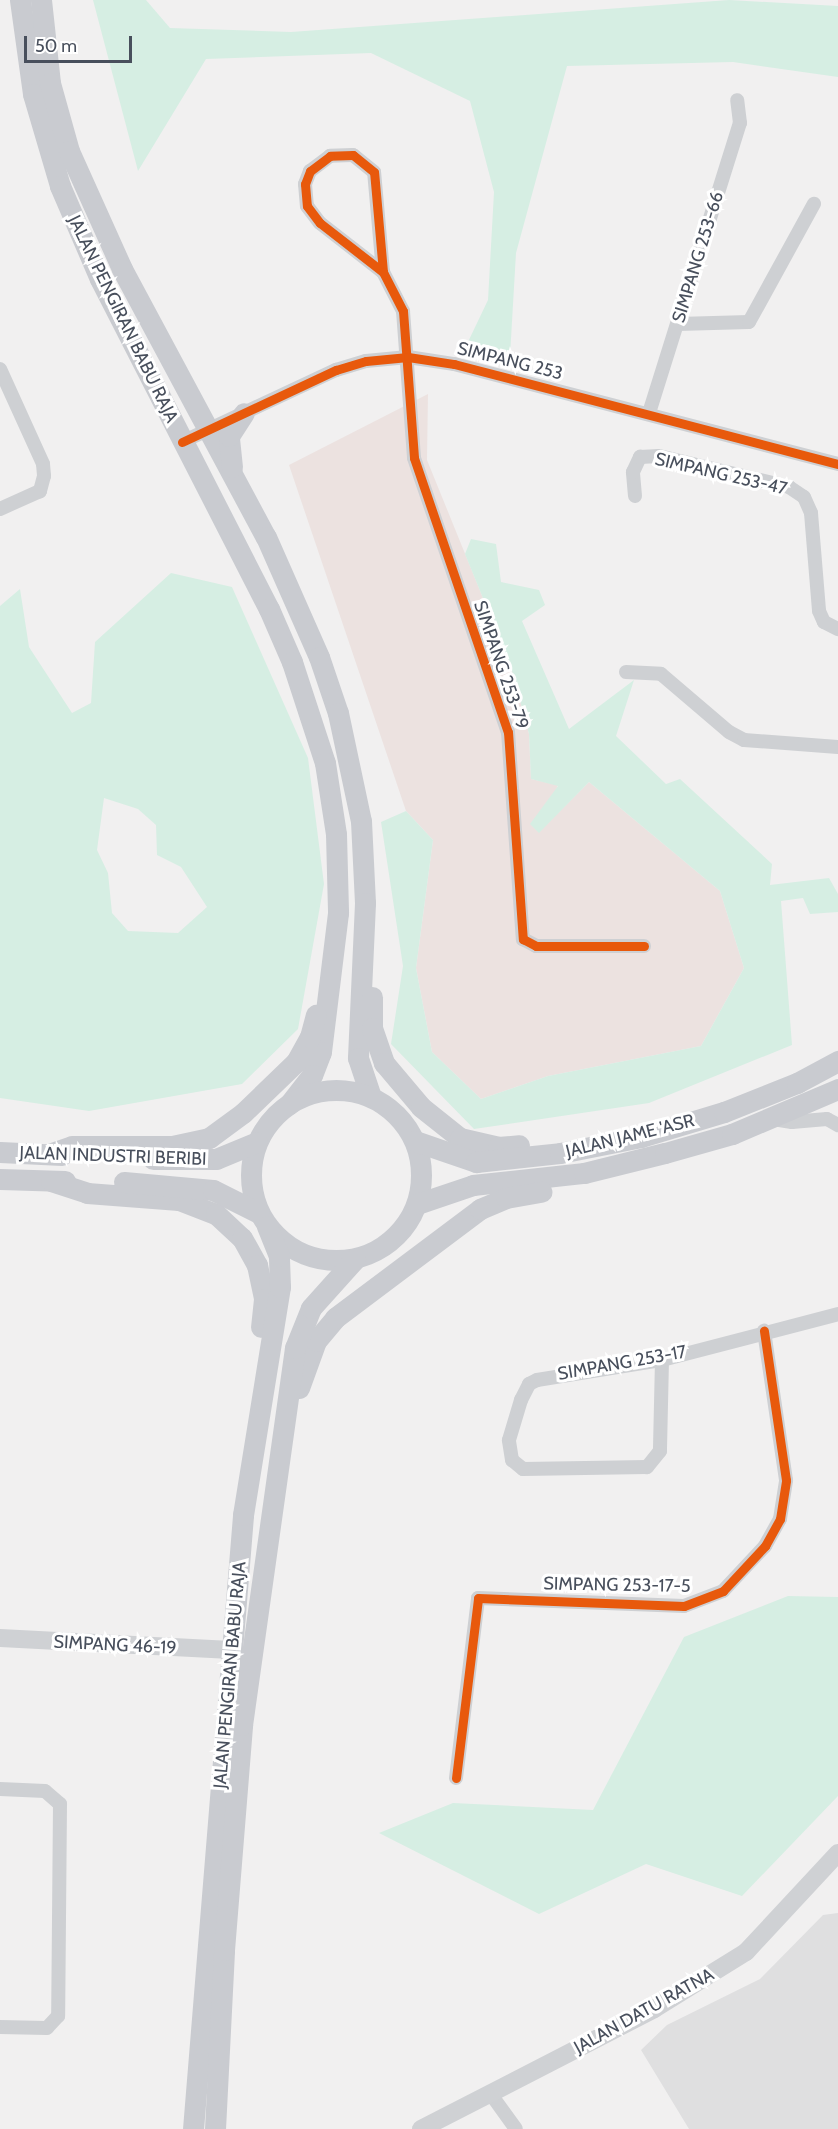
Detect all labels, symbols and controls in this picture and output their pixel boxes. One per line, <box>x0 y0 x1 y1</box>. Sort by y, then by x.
scale bar <box>27 24 135 62</box>
text: 50 m <box>35 35 77 57</box>
street label: SIMPANG 253-66 <box>668 189 728 325</box>
street label: JALAN PENGIRAN BABU RAJA <box>63 212 183 426</box>
street label: SIMPANG 253 <box>455 337 565 385</box>
street label: SIMPANG 253-47 <box>653 448 789 500</box>
street label: SIMPANG 253-79 <box>469 598 533 732</box>
street label: JALAN JAME 'ASR <box>564 1110 696 1162</box>
street label: JALAN INDUSTRI BERIBI <box>19 1142 207 1170</box>
street label: SIMPANG 253-17 <box>556 1341 688 1385</box>
street label: JALAN PENGIRAN BABU RAJA <box>209 1560 251 1790</box>
street label: SIMPANG 253-17-5 <box>543 1573 691 1597</box>
street label: SIMPANG 46-19 <box>53 1631 177 1659</box>
street label: JALAN DATU RATNA <box>570 1964 718 2058</box>

